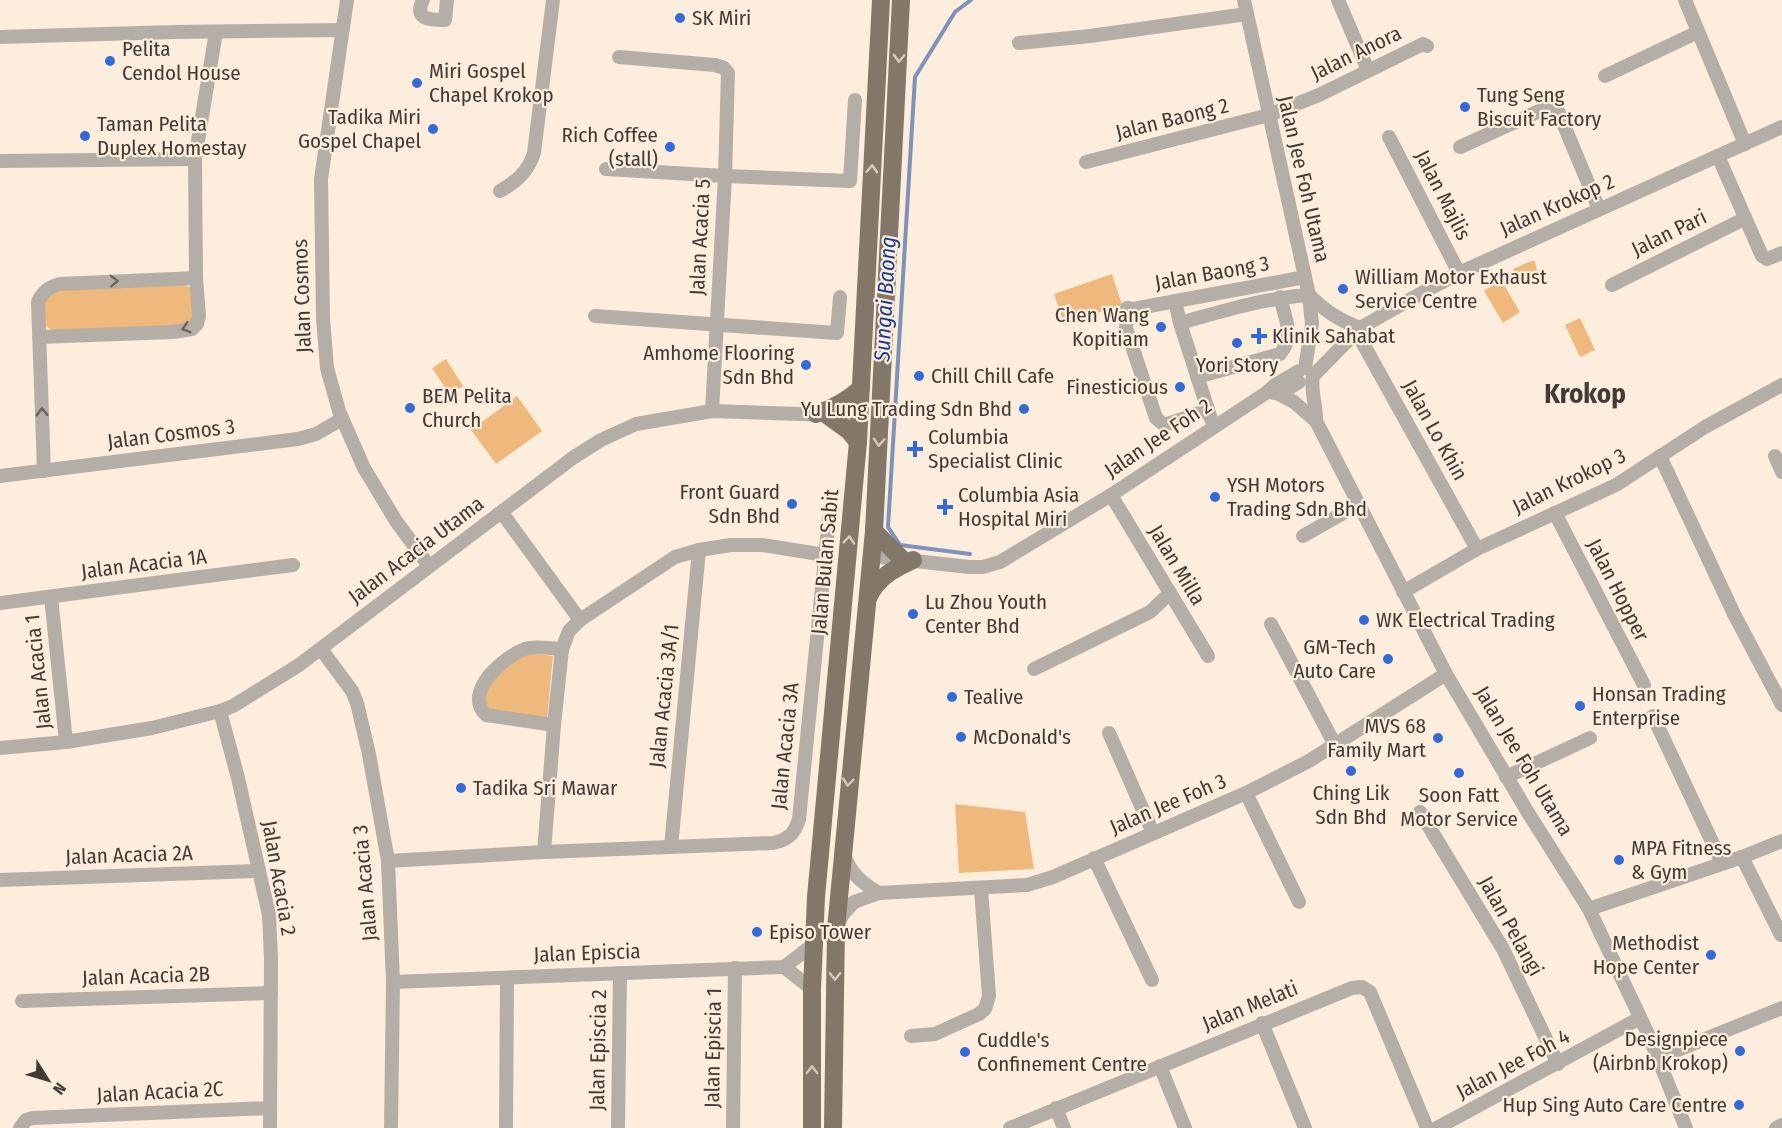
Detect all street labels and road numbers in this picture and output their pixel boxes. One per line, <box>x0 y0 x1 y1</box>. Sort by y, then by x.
street label: Jalan Anora <box>1306 20 1406 86</box>
street label: Jalan Baong 2 <box>1113 92 1231 146</box>
street label: Jalan Jee Foh Utama <box>1272 93 1336 265</box>
street label: Jalan Majlis <box>1409 146 1477 244</box>
street label: Jalan Krokop 2 <box>1496 168 1618 242</box>
street label: Jalan Acacia 5 <box>684 178 716 296</box>
street label: Jalan Pari <box>1627 204 1711 262</box>
street label: Jalan Cosmos <box>287 239 317 353</box>
street label: Jalan Baong 3 <box>1153 250 1271 296</box>
street label: Jalan Lo Khin <box>1397 375 1473 485</box>
street label: Jalan Jee Foh 2 <box>1099 393 1217 483</box>
street label: Jalan Cosmos 3 <box>106 413 236 455</box>
street label: Jalan Krokop 3 <box>1508 442 1630 520</box>
street label: Jalan Bulan Sabit <box>806 488 844 636</box>
street label: Jalan Acacia Utama <box>343 491 489 609</box>
street label: Jalan Milla <box>1143 520 1211 610</box>
street label: Jalan Hopper <box>1581 534 1655 646</box>
street label: Jalan Acacia 1A <box>80 543 208 585</box>
street label: Jalan Acacia 1 <box>19 613 57 731</box>
street label: Jalan Acacia 3A/1 <box>644 623 684 769</box>
street label: Jalan Acacia 3A <box>765 681 805 811</box>
street label: Jalan Jee Foh Utama <box>1469 681 1579 841</box>
street label: Jalan Jee Foh 3 <box>1106 768 1230 840</box>
street label: Jalan Acacia 2 <box>256 818 302 938</box>
street label: Jalan Acacia 3 <box>347 824 383 942</box>
street label: Jalan Acacia 2A <box>65 840 193 870</box>
street label: Jalan Pelangi <box>1473 871 1549 981</box>
street label: Jalan Episcia <box>533 938 641 968</box>
street label: Jalan Acacia 2B <box>82 961 210 991</box>
street label: Jalan Melati <box>1198 975 1302 1037</box>
street label: Jalan Episcia 1 <box>699 988 727 1108</box>
street label: Jalan Episcia 2 <box>584 989 612 1111</box>
street label: Jalan Jee Foh 4 <box>1452 1023 1574 1105</box>
street label: Jalan Acacia 2C <box>96 1076 224 1108</box>

